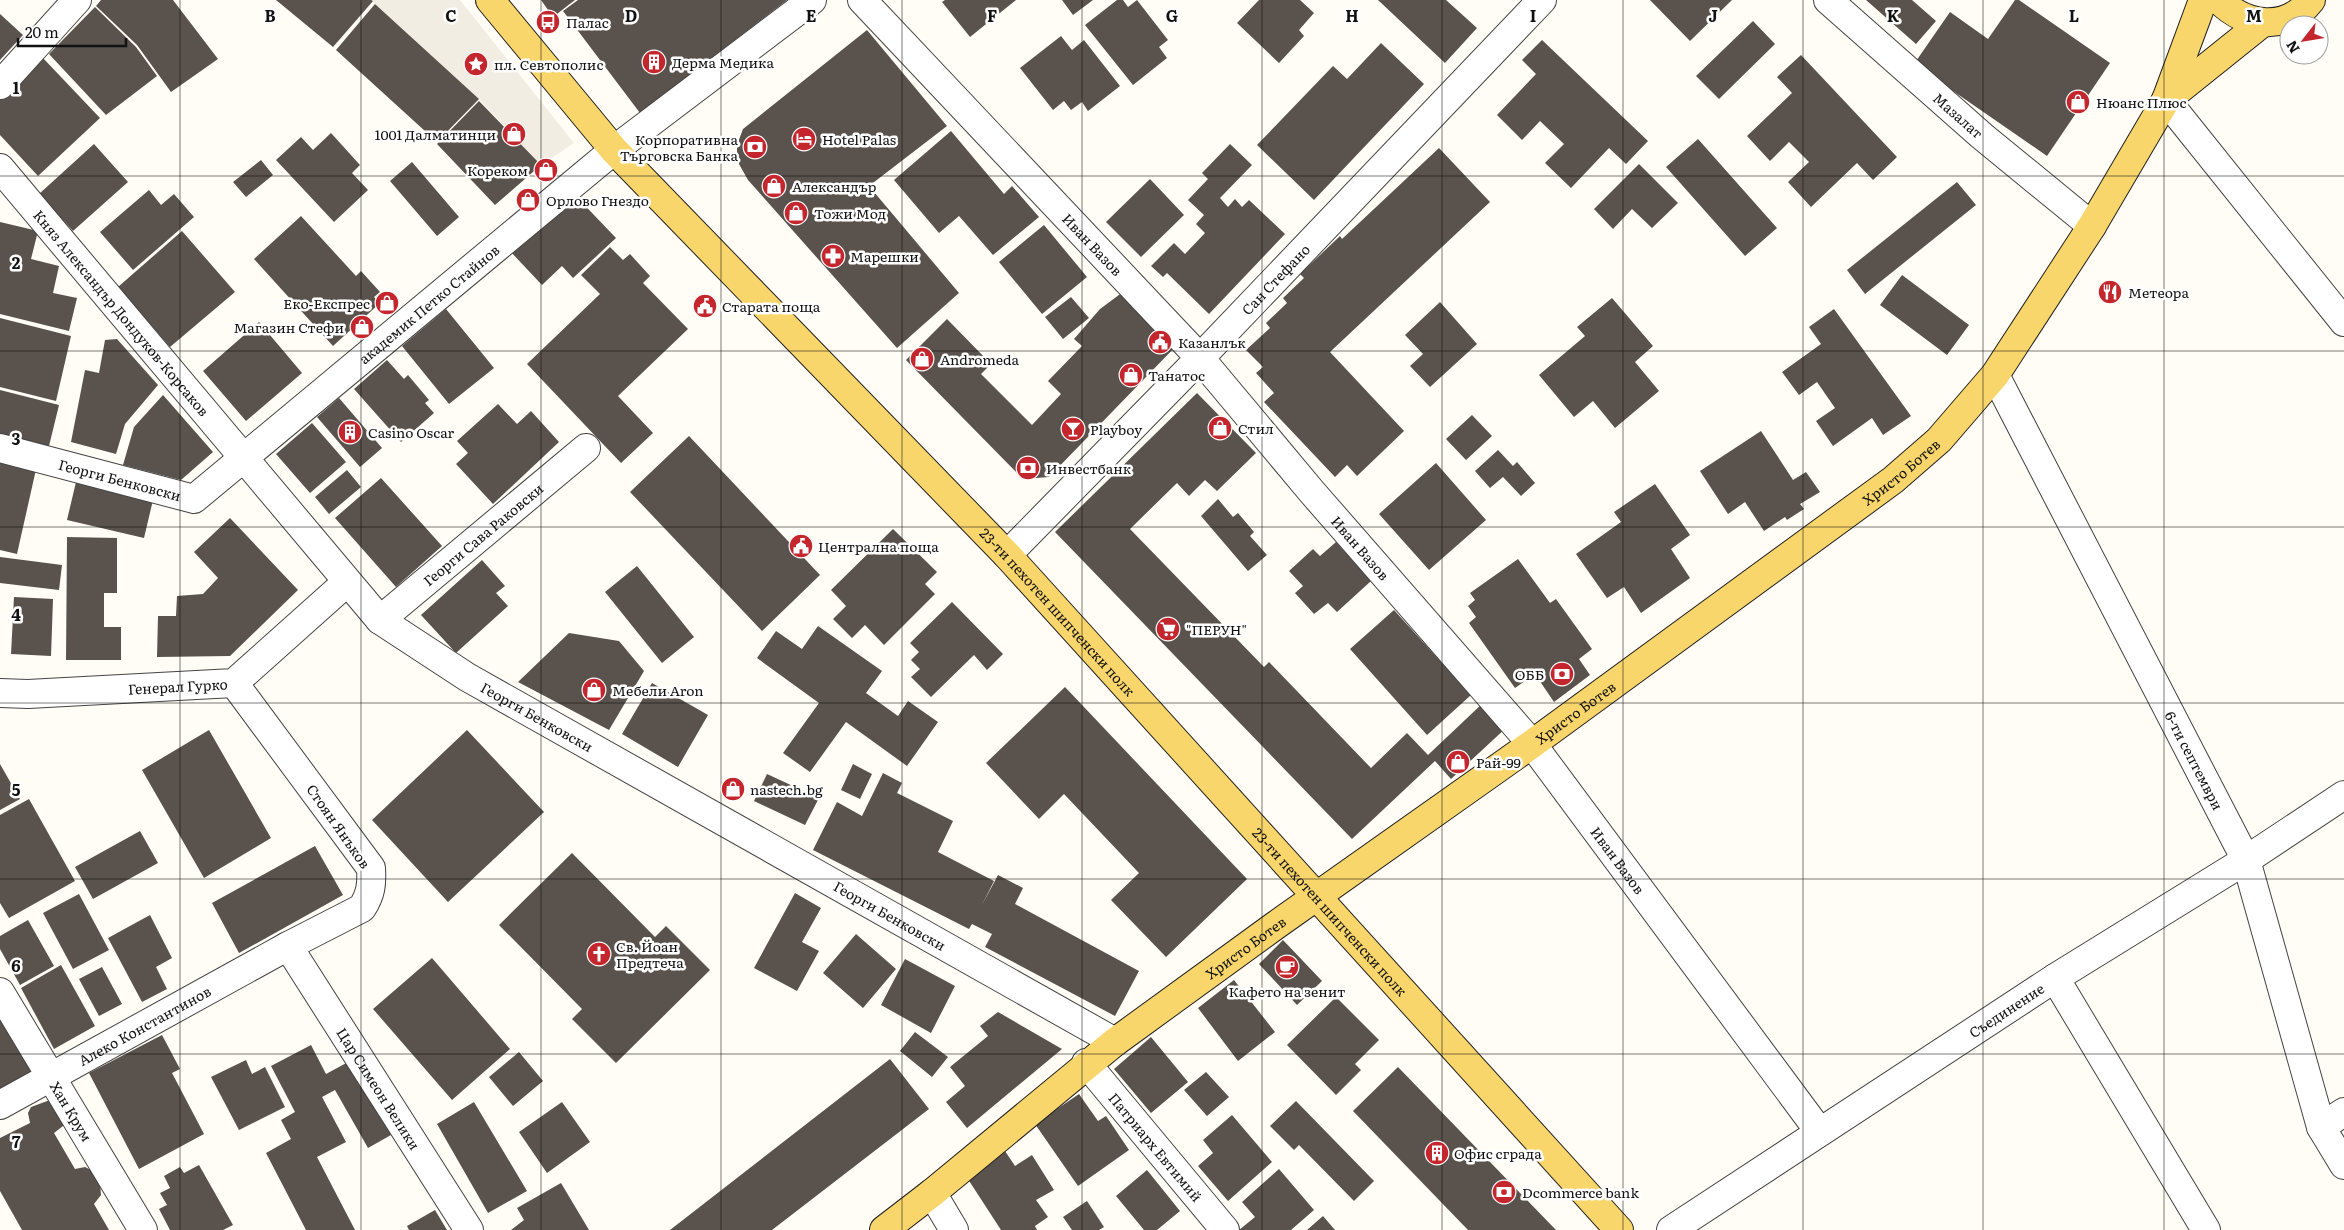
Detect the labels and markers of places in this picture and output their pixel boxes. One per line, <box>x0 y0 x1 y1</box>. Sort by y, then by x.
bus stop icon: Палас <box>535 9 561 35</box>
place label: Палас <box>566 12 609 32</box>
building icon: Дерма Медика <box>641 49 667 75</box>
place icon: пл. Севтополис <box>463 51 489 77</box>
place label: Дерма Медика <box>672 52 774 72</box>
place label: пл. Севтополис <box>494 54 603 74</box>
shop icon: Нюанс Плюс <box>2065 89 2091 115</box>
place label: Нюанс Плюс <box>2096 92 2186 112</box>
shop icon: 1001 Далматинци <box>501 121 527 147</box>
place label: 1001 Далматинци <box>375 124 496 144</box>
hotel icon: Hotel Palas <box>791 126 817 152</box>
place label: Корпоративна Търговска Банка <box>620 129 738 165</box>
place label: Hotel Palas <box>822 129 896 149</box>
bank icon: Корпоративна Търговска Банка <box>742 134 768 160</box>
shop icon: Кореком <box>533 157 559 183</box>
place label: Кореком <box>467 160 528 180</box>
shop icon: Александър <box>761 173 787 199</box>
place label: Александър <box>792 176 876 196</box>
shop icon: Орлово Гнездо <box>515 187 541 213</box>
place label: Орлово Гнездо <box>546 190 649 210</box>
shop icon: Тожи Мод <box>783 200 809 226</box>
place label: Тожи Мод <box>814 203 886 223</box>
pharmacy icon: Марешки <box>820 243 846 269</box>
place label: Марешки <box>850 246 919 266</box>
restaurant icon: Метеора <box>2097 279 2123 305</box>
place label: Метеора <box>2128 282 2189 302</box>
shop icon: Еко-Експрес <box>374 290 400 316</box>
place label: Еко-Експрес <box>283 293 370 313</box>
public building icon: Старата поща <box>692 293 718 319</box>
place label: Старата поща <box>722 296 821 316</box>
shop icon: Магазин Стефи <box>349 314 375 340</box>
place label: Магазин Стефи <box>233 317 344 337</box>
public building icon: Казанлък <box>1147 329 1173 355</box>
place label: Казанлък <box>1178 332 1246 352</box>
shop icon: Andromeda <box>909 346 935 372</box>
place label: Andromeda <box>940 349 1020 369</box>
shop icon: Танатос <box>1118 362 1144 388</box>
place label: Танатос <box>1148 365 1205 385</box>
shop icon: Стил <box>1207 415 1233 441</box>
bar icon: Playboy <box>1060 416 1086 442</box>
place label: Стил <box>1238 418 1274 438</box>
building icon: Casino Oscar <box>337 419 363 445</box>
place label: Playboy <box>1090 419 1143 439</box>
place label: Casino Oscar <box>368 422 455 442</box>
bank icon: Инвестбанк <box>1015 455 1041 481</box>
place label: Инвестбанк <box>1046 458 1132 478</box>
public building icon: Централна поща <box>788 533 814 559</box>
place label: Централна поща <box>818 536 939 556</box>
supermarket icon: "ПЕРУН" <box>1155 616 1181 642</box>
place label: "ПЕРУН" <box>1186 619 1247 639</box>
bank icon: ОББ <box>1549 661 1575 687</box>
place label: ОББ <box>1515 664 1544 684</box>
shop icon: Мебели Aron <box>581 677 607 703</box>
place label: Мебели Aron <box>612 680 704 700</box>
shop icon: Рай-99 <box>1445 749 1471 775</box>
place label: Рай-99 <box>1476 752 1521 772</box>
shop icon: nastech.bg <box>720 776 746 802</box>
place label: nastech.bg <box>750 779 823 799</box>
place label: Св. Йоан Предтеча <box>616 936 684 972</box>
church icon: Св. Йоан Предтеча <box>586 941 612 967</box>
cafe icon: Кафето на зенит <box>1274 954 1300 980</box>
place label: Кафето на зенит <box>1229 981 1345 1001</box>
building icon: Офис сграда <box>1424 1140 1450 1166</box>
place label: Офис сграда <box>1454 1143 1542 1163</box>
bank icon: Dcommerce bank <box>1491 1179 1517 1205</box>
place label: Dcommerce bank <box>1522 1182 1639 1202</box>

